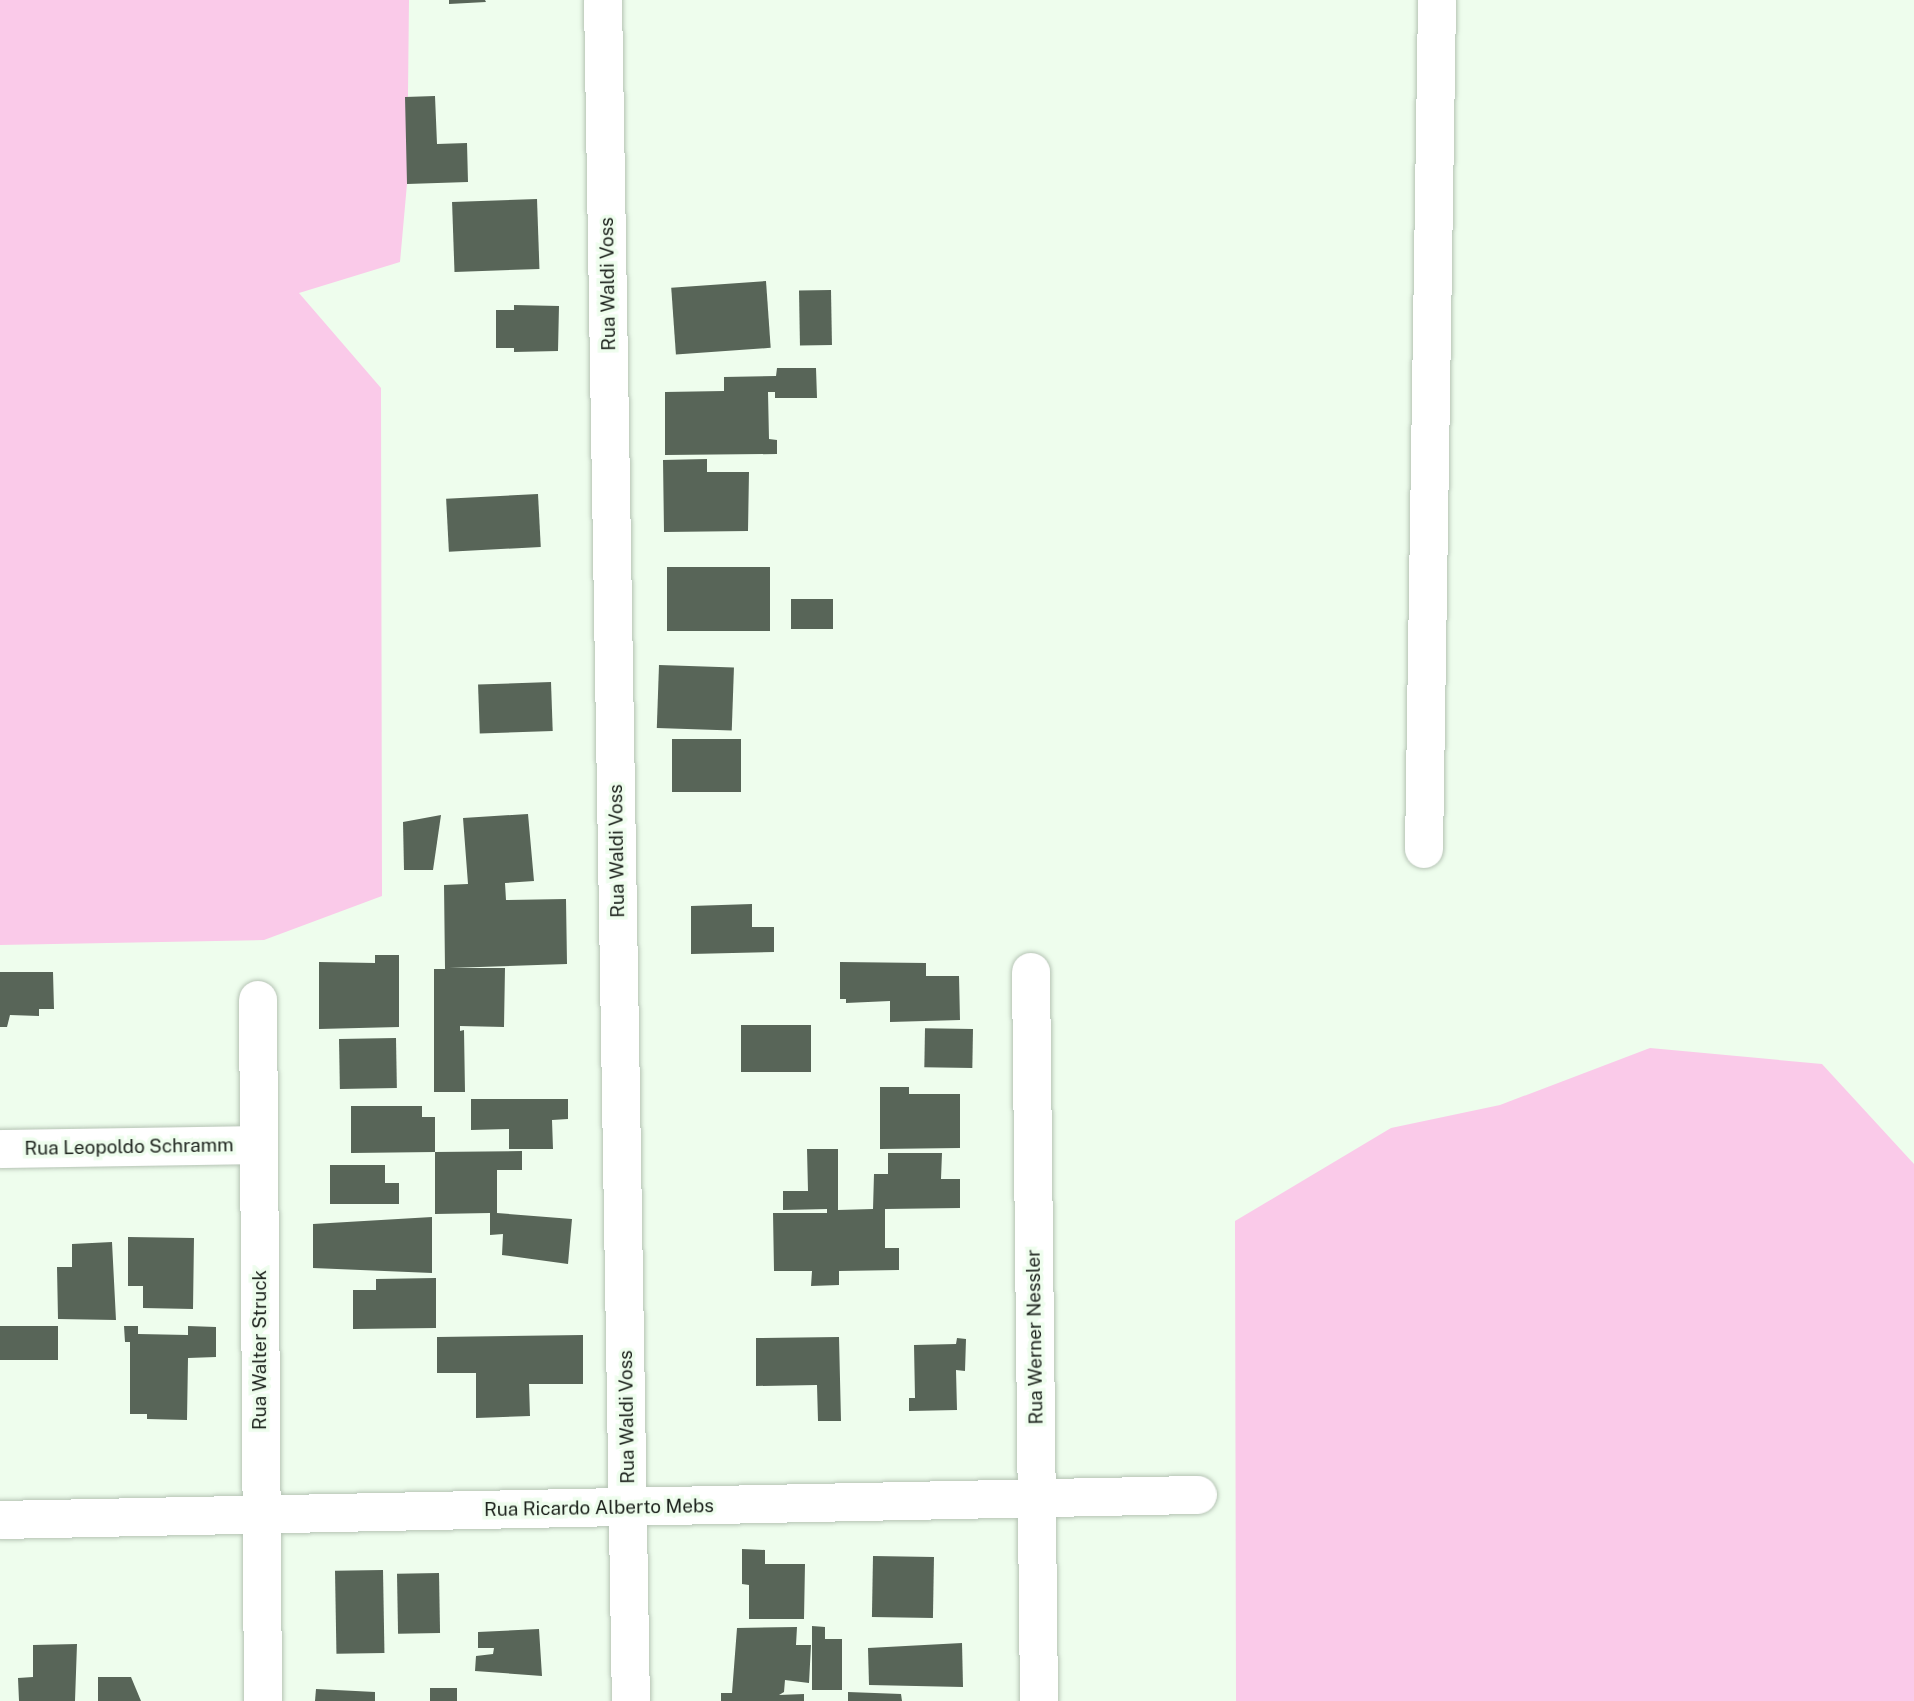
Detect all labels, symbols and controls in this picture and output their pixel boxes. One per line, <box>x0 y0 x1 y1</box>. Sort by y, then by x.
street label: Rua Waldi Voss <box>595 217 621 351</box>
street label: Rua Waldi Voss <box>604 784 630 918</box>
street label: Rua Leopoldo Schramm <box>24 1134 234 1160</box>
street label: Rua Werner Nessler <box>1022 1249 1048 1425</box>
street label: Rua Walter Struck <box>249 1270 271 1430</box>
street label: Rua Waldi Voss <box>614 1350 640 1484</box>
street label: Rua Ricardo Alberto Mebs <box>484 1495 714 1521</box>

